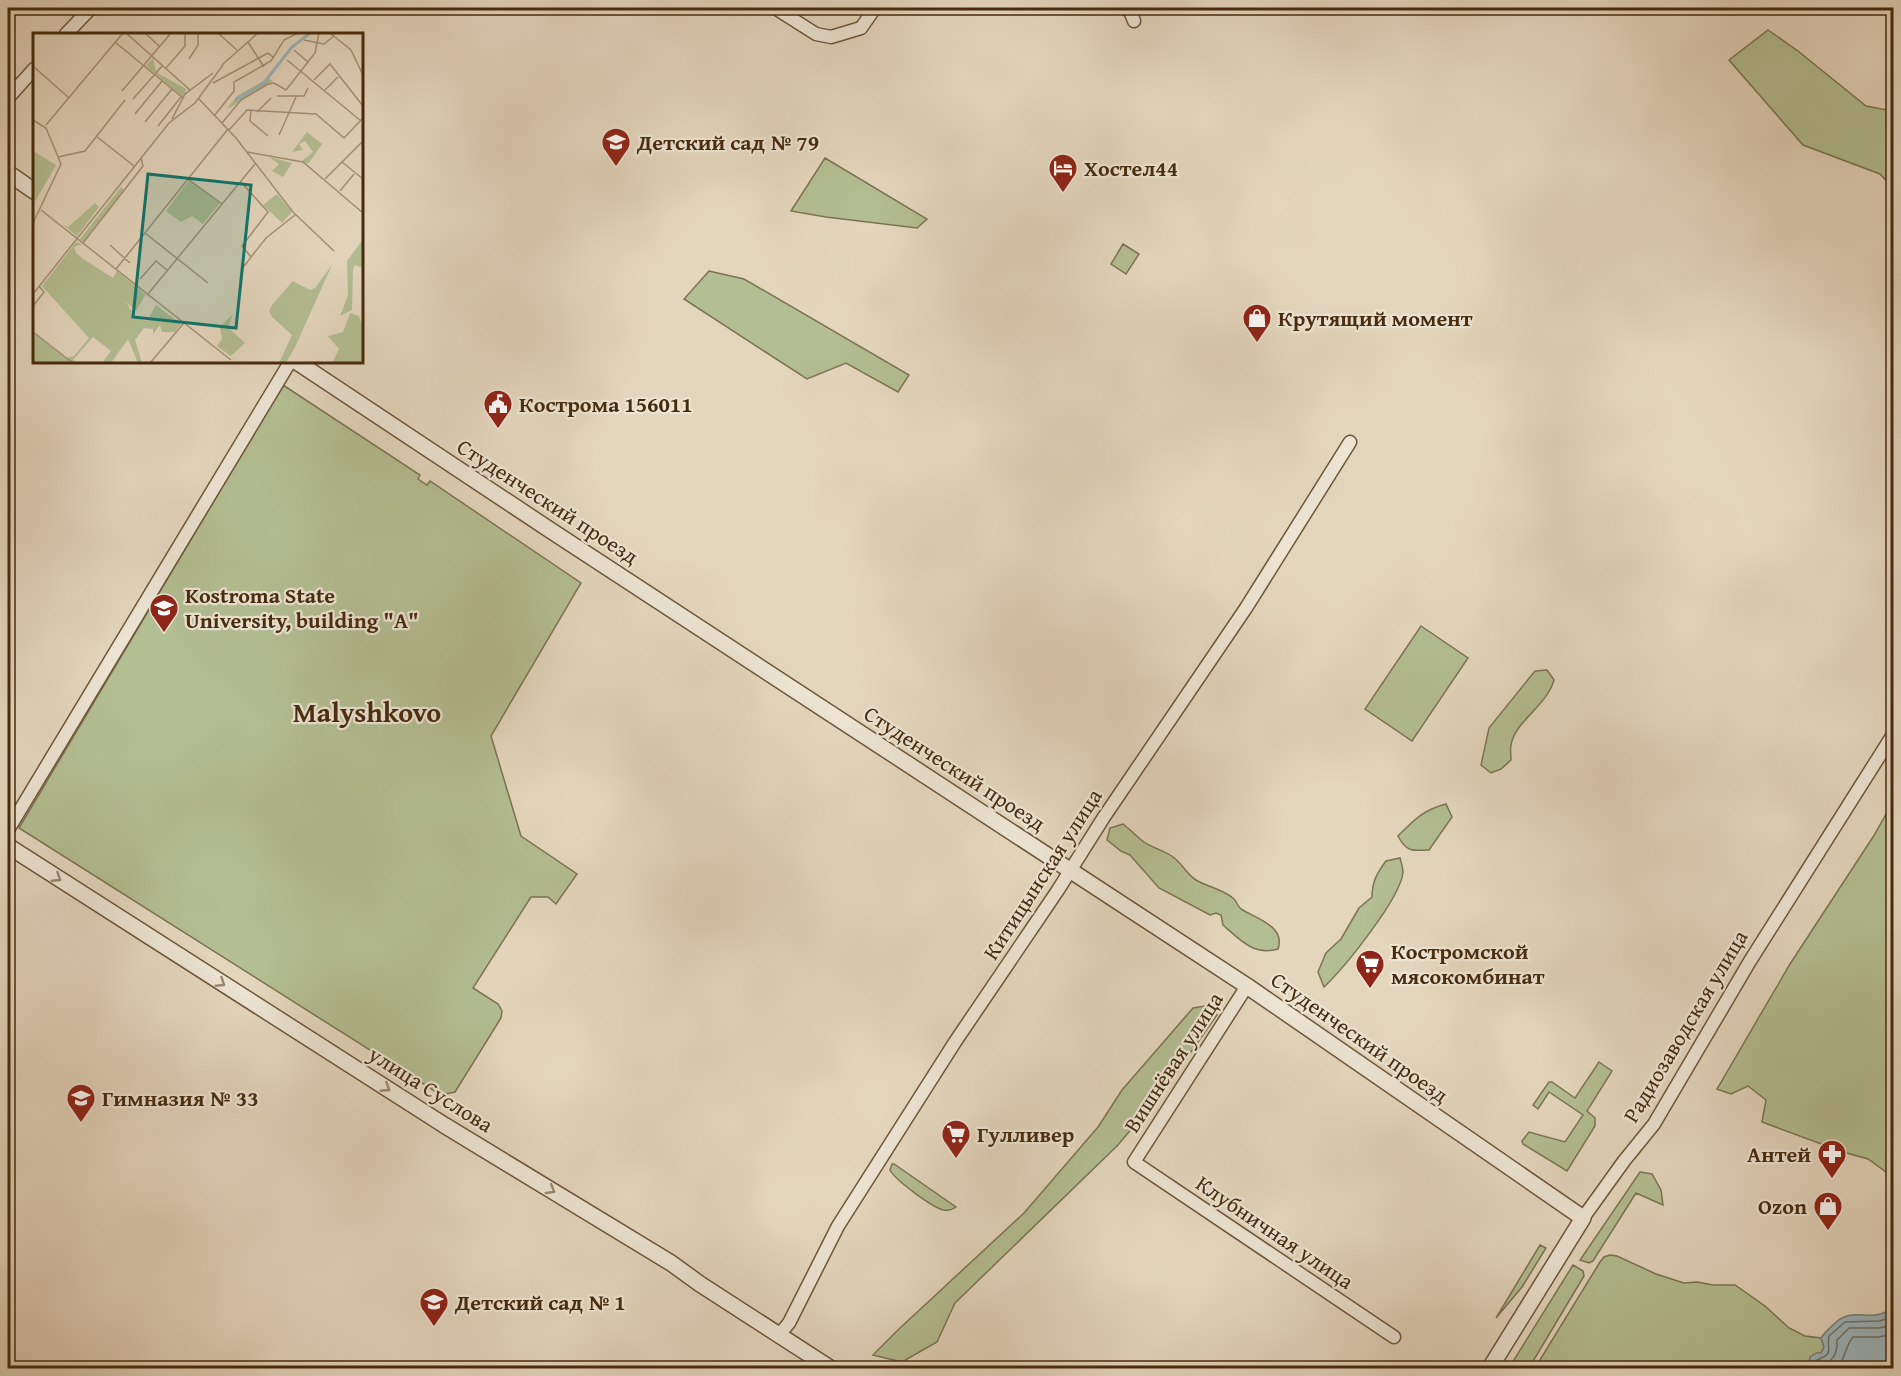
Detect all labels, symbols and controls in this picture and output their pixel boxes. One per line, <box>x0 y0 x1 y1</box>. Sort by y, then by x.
inset map <box>33 33 363 363</box>
school or university icon: Детский сад № 79 <box>600 126 632 168</box>
place label: Детский сад № 79 <box>636 126 819 158</box>
hotel icon: Хостел44 <box>1047 152 1079 194</box>
place label: Хостел44 <box>1084 152 1178 184</box>
shop icon: Крутящий момент <box>1241 302 1273 344</box>
place label: Крутящий момент <box>1278 302 1473 334</box>
public building icon: Кострома 156011 <box>482 388 514 430</box>
place label: Кострома 156011 <box>519 388 693 420</box>
street label: Студенческий проезд <box>451 430 645 572</box>
place label: Kostroma State University, building "A" <box>185 579 419 636</box>
school or university icon: Kostroma State University, building "A" <box>148 592 180 634</box>
district label: Malyshkovo <box>293 691 441 732</box>
street label: Студенческий проезд <box>858 697 1052 839</box>
street label: Китицынская улица <box>975 782 1110 966</box>
one-way arrow <box>51 870 61 882</box>
street label: Радиозаводская улица <box>1615 923 1756 1128</box>
place label: Костромской мясокомбинат <box>1391 935 1545 992</box>
supermarket icon: Костромской мясокомбинат <box>1354 948 1386 990</box>
street label: Студенческий проезд <box>1265 964 1455 1111</box>
one-way arrow <box>215 975 225 987</box>
street label: Вишнёвая улица <box>1115 985 1231 1139</box>
street label: улица Суслова <box>362 1037 500 1140</box>
one-way arrow <box>379 1080 390 1091</box>
school or university icon: Гимназия № 33 <box>65 1082 97 1124</box>
place label: Гимназия № 33 <box>102 1082 259 1114</box>
supermarket icon: Гулливер <box>940 1118 972 1160</box>
place label: Гулливер <box>977 1118 1074 1150</box>
place label: Антей <box>1747 1138 1811 1170</box>
pharmacy icon: Антей <box>1816 1138 1848 1180</box>
street label: Клубничная улица <box>1190 1167 1361 1297</box>
one-way arrow <box>545 1183 556 1194</box>
place label: Ozon <box>1758 1190 1807 1222</box>
shop icon: Ozon <box>1812 1190 1844 1232</box>
school or university icon: Детский сад № 1 <box>418 1286 450 1328</box>
place label: Детский сад № 1 <box>454 1286 626 1318</box>

